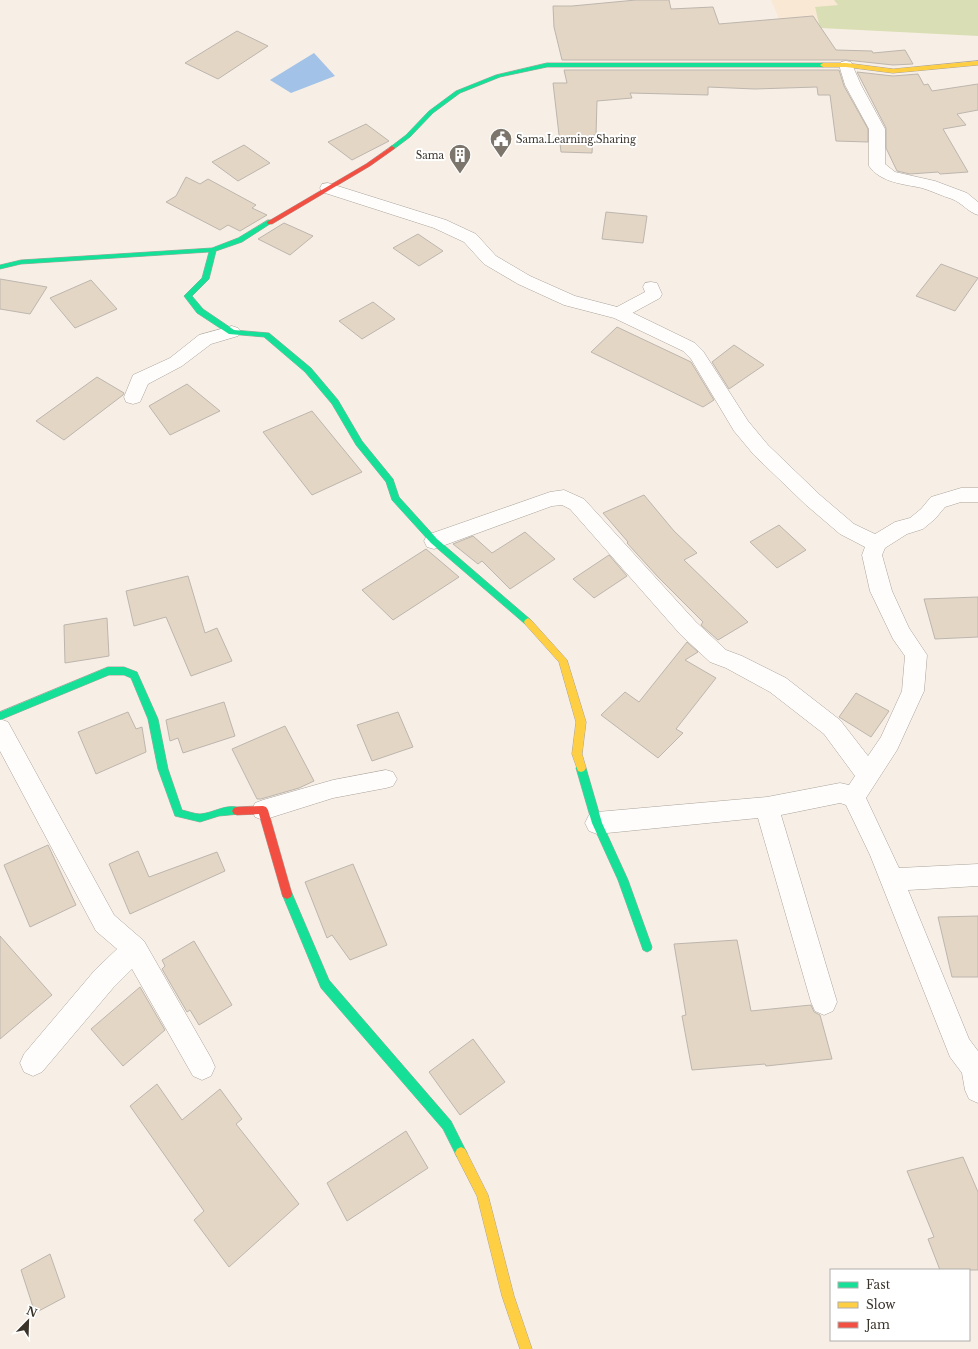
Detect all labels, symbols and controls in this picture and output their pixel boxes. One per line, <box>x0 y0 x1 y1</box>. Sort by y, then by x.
public building icon: Sama.Learning.Sharing <box>488 126 514 159</box>
place label: Sama.Learning.Sharing <box>516 133 637 146</box>
building icon: Sama <box>447 142 473 175</box>
place label: Sama <box>416 149 444 162</box>
legend <box>830 1269 970 1341</box>
text: Fast <box>866 1277 891 1292</box>
text: Slow <box>866 1297 896 1312</box>
north arrow <box>8 1301 48 1341</box>
text: N <box>24 1303 40 1321</box>
text: Jam <box>864 1317 890 1332</box>

